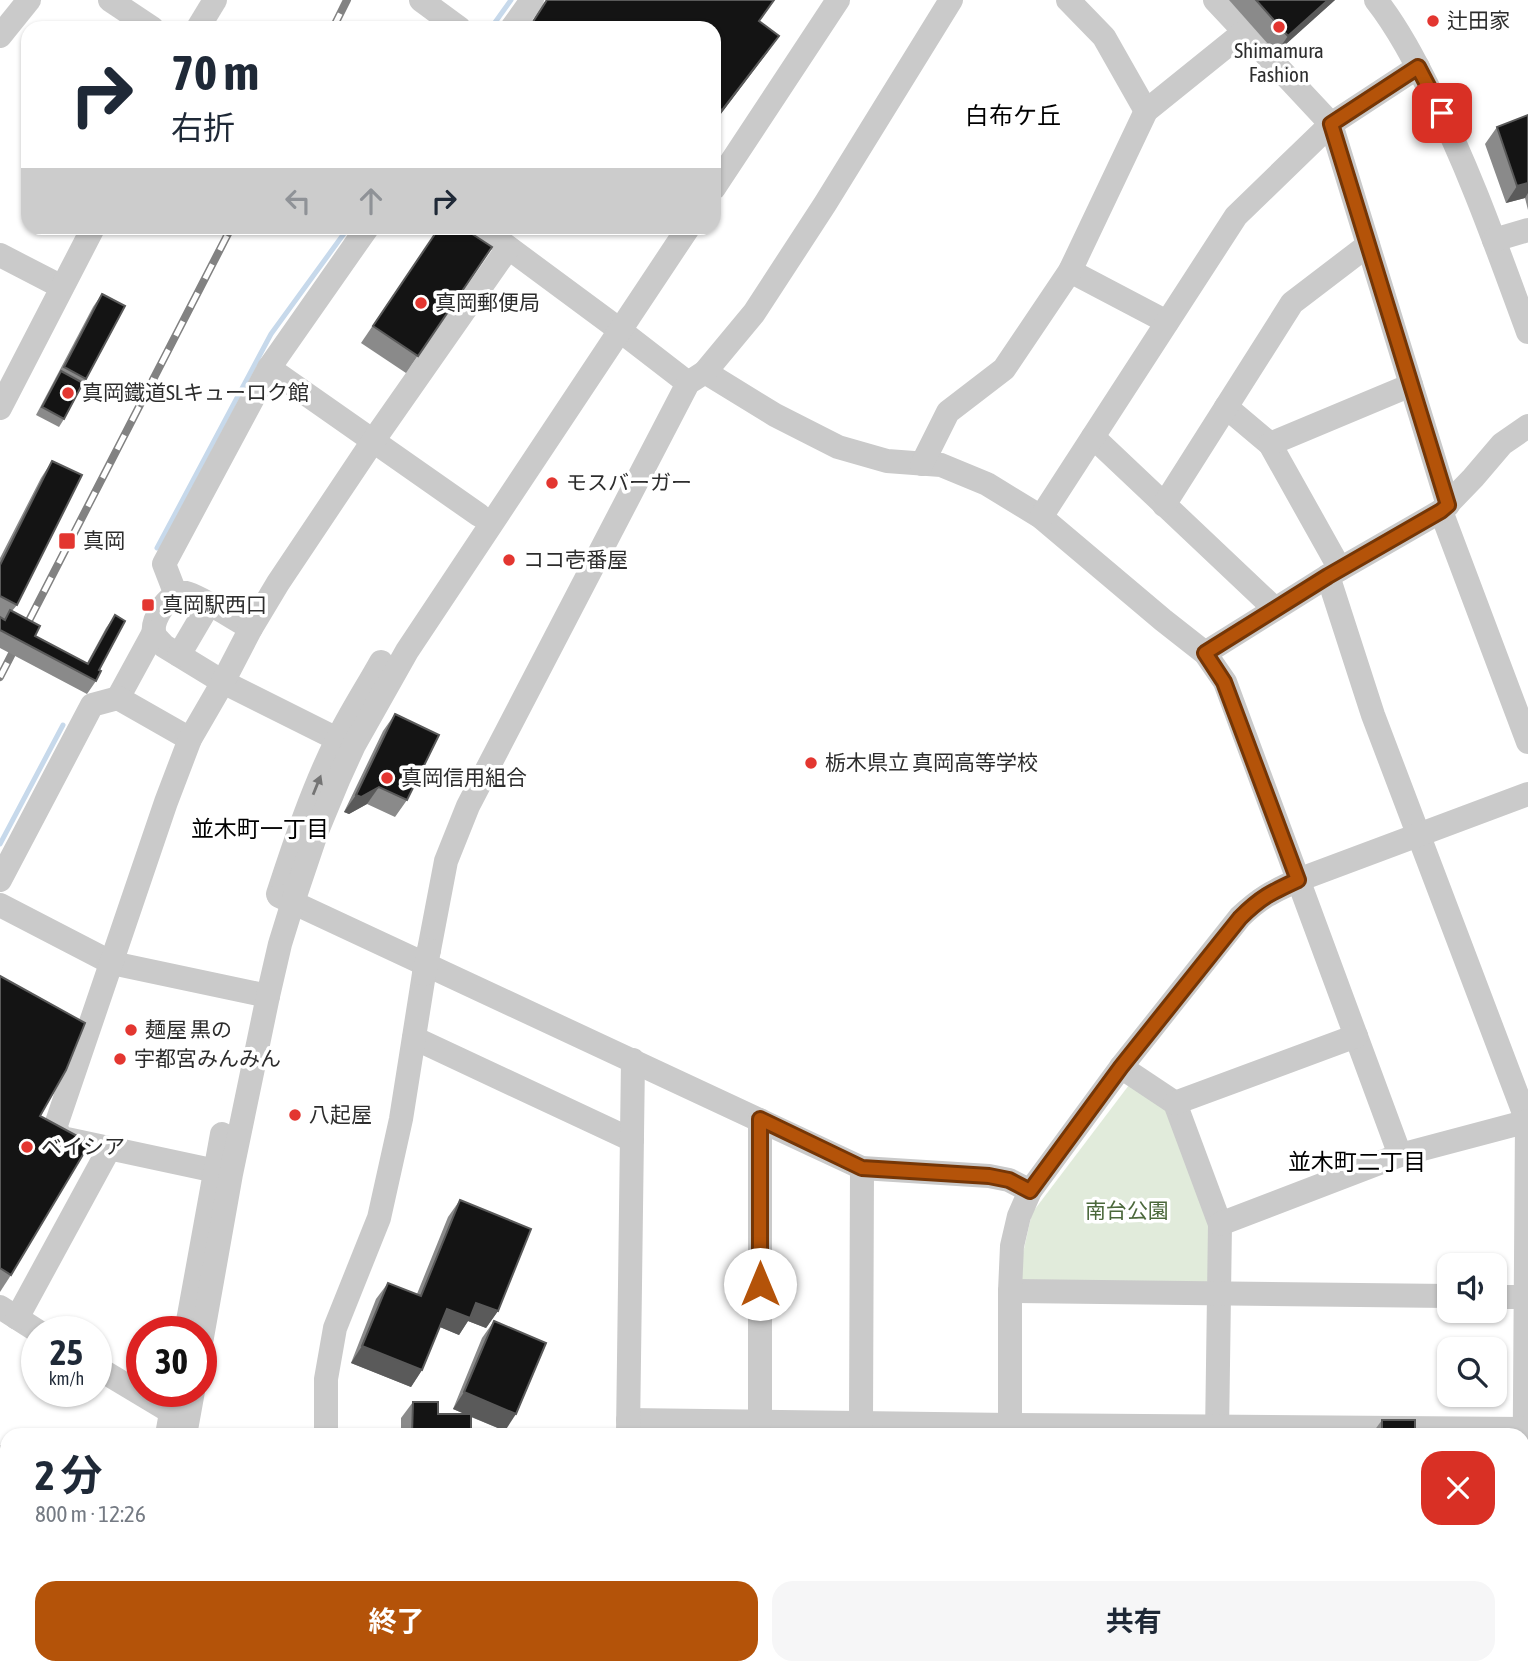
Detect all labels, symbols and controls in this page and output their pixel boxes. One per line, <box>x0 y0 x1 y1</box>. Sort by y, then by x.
place label: 辻田家 <box>1447 8 1510 32</box>
marker: 辻田家 <box>1425 13 1441 29</box>
marker: Shimamura Fashion <box>1271 19 1287 35</box>
place label: Shimamura Fashion <box>1234 38 1324 86</box>
text: 70 m <box>171 44 259 100</box>
icon: right <box>56 49 147 140</box>
pin <box>1412 83 1472 143</box>
icon: arrive <box>1423 94 1461 132</box>
district label: 白布ケ丘 <box>965 102 1061 129</box>
text: 右折 <box>171 109 235 146</box>
icon: left <box>279 182 317 220</box>
icon: ahead <box>352 182 390 220</box>
icon: right <box>425 182 463 220</box>
place label: 真岡郵便局 <box>435 290 540 314</box>
marker: 真岡郵便局 <box>413 295 429 311</box>
place label: 真岡鐵道SLキューロク館 <box>82 380 309 404</box>
marker: 真岡鐵道SLキューロク館 <box>60 385 76 401</box>
place label: モスバーガー <box>566 470 692 494</box>
marker: モスバーガー <box>544 475 560 491</box>
place label: 真岡 <box>83 528 125 552</box>
marker: 真岡 <box>57 531 77 551</box>
place label: ココ壱番屋 <box>523 547 628 571</box>
marker: ココ壱番屋 <box>501 552 517 568</box>
place label: 真岡駅西口 <box>162 592 267 616</box>
marker: 真岡駅西口 <box>140 597 156 613</box>
place label: 栃木県立 真岡高等学校 <box>825 750 1038 774</box>
marker: 栃木県立 真岡高等学校 <box>803 755 819 771</box>
place label: 真岡信用組合 <box>401 765 527 789</box>
marker: 真岡信用組合 <box>379 770 395 786</box>
one-way arrow <box>312 774 323 795</box>
district label: 並木町一丁目 <box>191 816 329 842</box>
place label: 麺屋 黒の <box>145 1017 232 1041</box>
marker: 麺屋 黒の <box>123 1022 139 1038</box>
place label: 宇都宮みんみん <box>134 1046 281 1070</box>
marker: 宇都宮みんみん <box>112 1051 128 1067</box>
place label: 八起屋 <box>309 1102 372 1126</box>
marker: 八起屋 <box>287 1107 303 1123</box>
place label: ベイシア <box>41 1134 125 1158</box>
marker: ベイシア <box>19 1139 35 1155</box>
district label: 並木町二丁目 <box>1288 1149 1426 1175</box>
park label: 南台公園 <box>1085 1198 1169 1222</box>
position arrow <box>723 1247 797 1321</box>
map controls <box>1437 1253 1507 1407</box>
button: sound <box>1437 1253 1507 1323</box>
speed limit sign: 30 <box>126 1316 217 1407</box>
text: 25 <box>50 1332 83 1372</box>
button: search <box>1437 1337 1507 1407</box>
text: km/h <box>49 1368 84 1389</box>
text: 2 分 <box>35 1451 103 1499</box>
button: close <box>1421 1451 1495 1525</box>
text: 800 m · 12:26 <box>35 1501 146 1527</box>
button: 終了 <box>35 1581 758 1661</box>
button: 共有 <box>772 1581 1495 1661</box>

